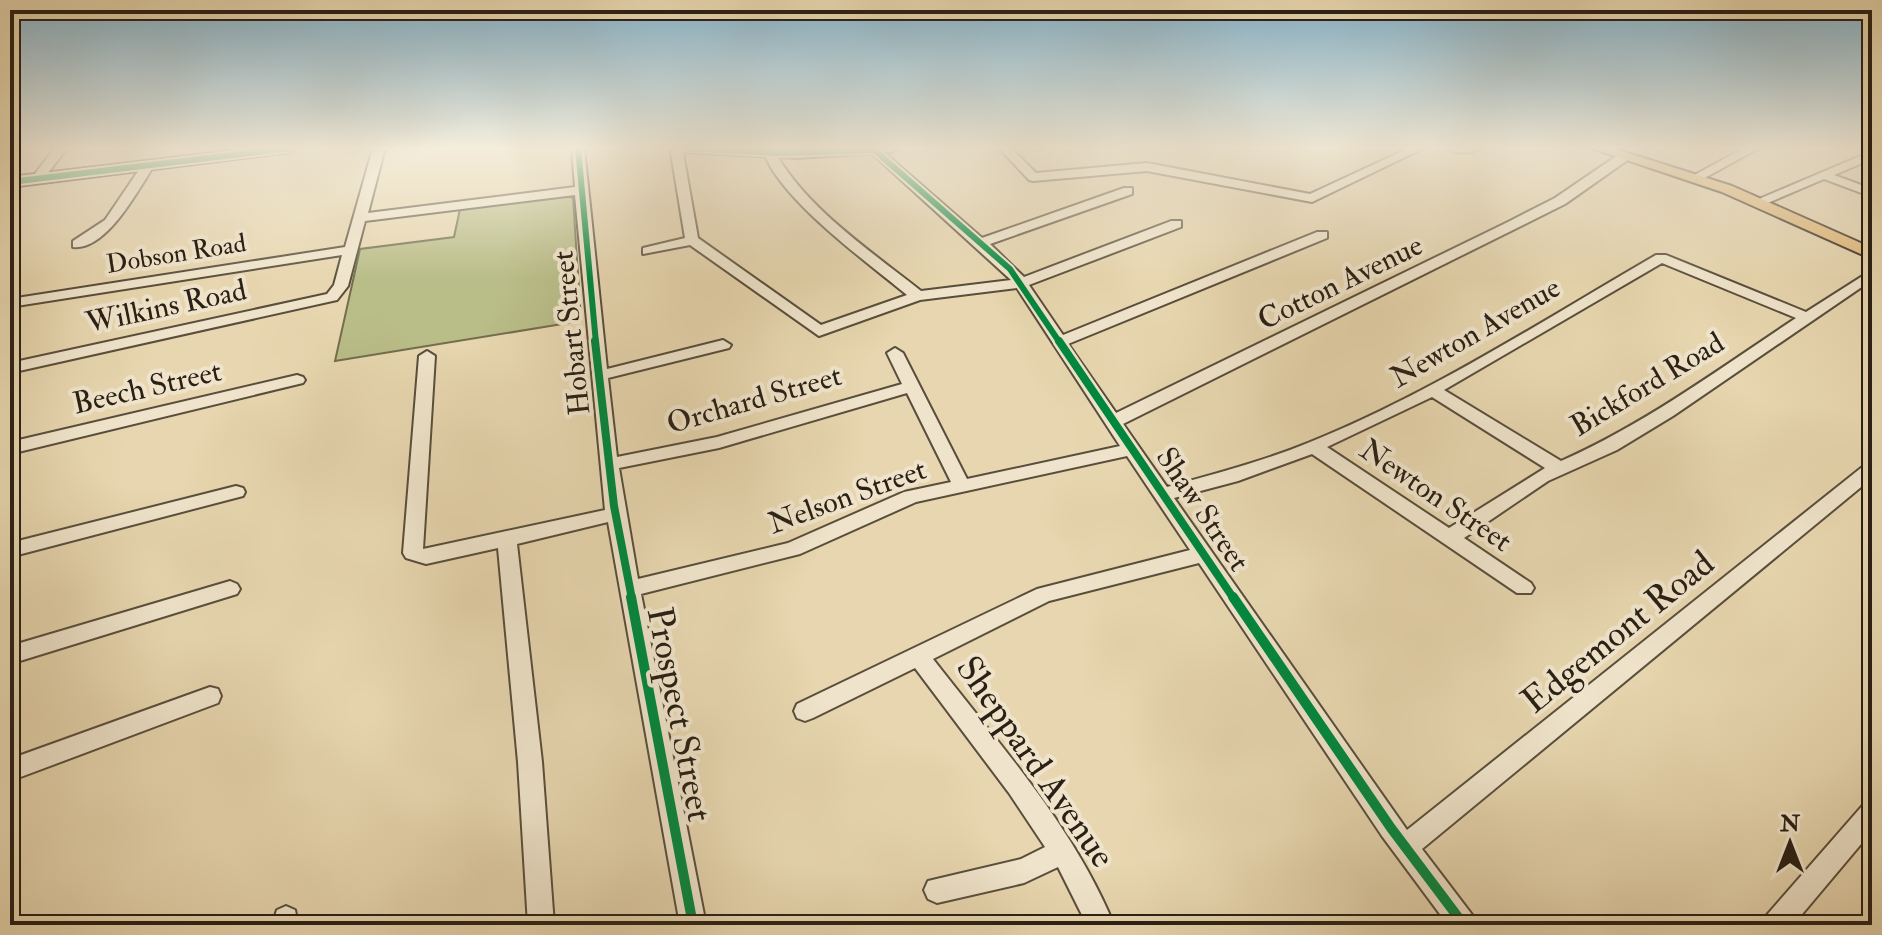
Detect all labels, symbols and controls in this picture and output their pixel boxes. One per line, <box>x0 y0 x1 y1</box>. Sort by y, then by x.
street label: Dobson Road <box>104 227 249 281</box>
street label: Cotton Avenue <box>1252 227 1429 338</box>
street label: Hobart Street <box>544 249 599 417</box>
street label: Newton Avenue <box>1384 269 1567 396</box>
street label: Wilkins Road <box>81 271 250 342</box>
street label: Bickford Road <box>1564 324 1731 445</box>
street label: Beech Street <box>69 352 225 423</box>
street label: Orchard Street <box>663 357 846 442</box>
street label: Newton Street <box>1353 431 1519 560</box>
street label: Shaw Street <box>1148 440 1258 579</box>
street label: Nelson Street <box>763 451 931 542</box>
street label: Edgemont Road <box>1513 541 1723 723</box>
street label: Prospect Street <box>637 603 722 825</box>
street label: Sheppard Avenue <box>946 647 1125 876</box>
north arrow <box>1750 803 1830 883</box>
text: N <box>1779 810 1800 838</box>

